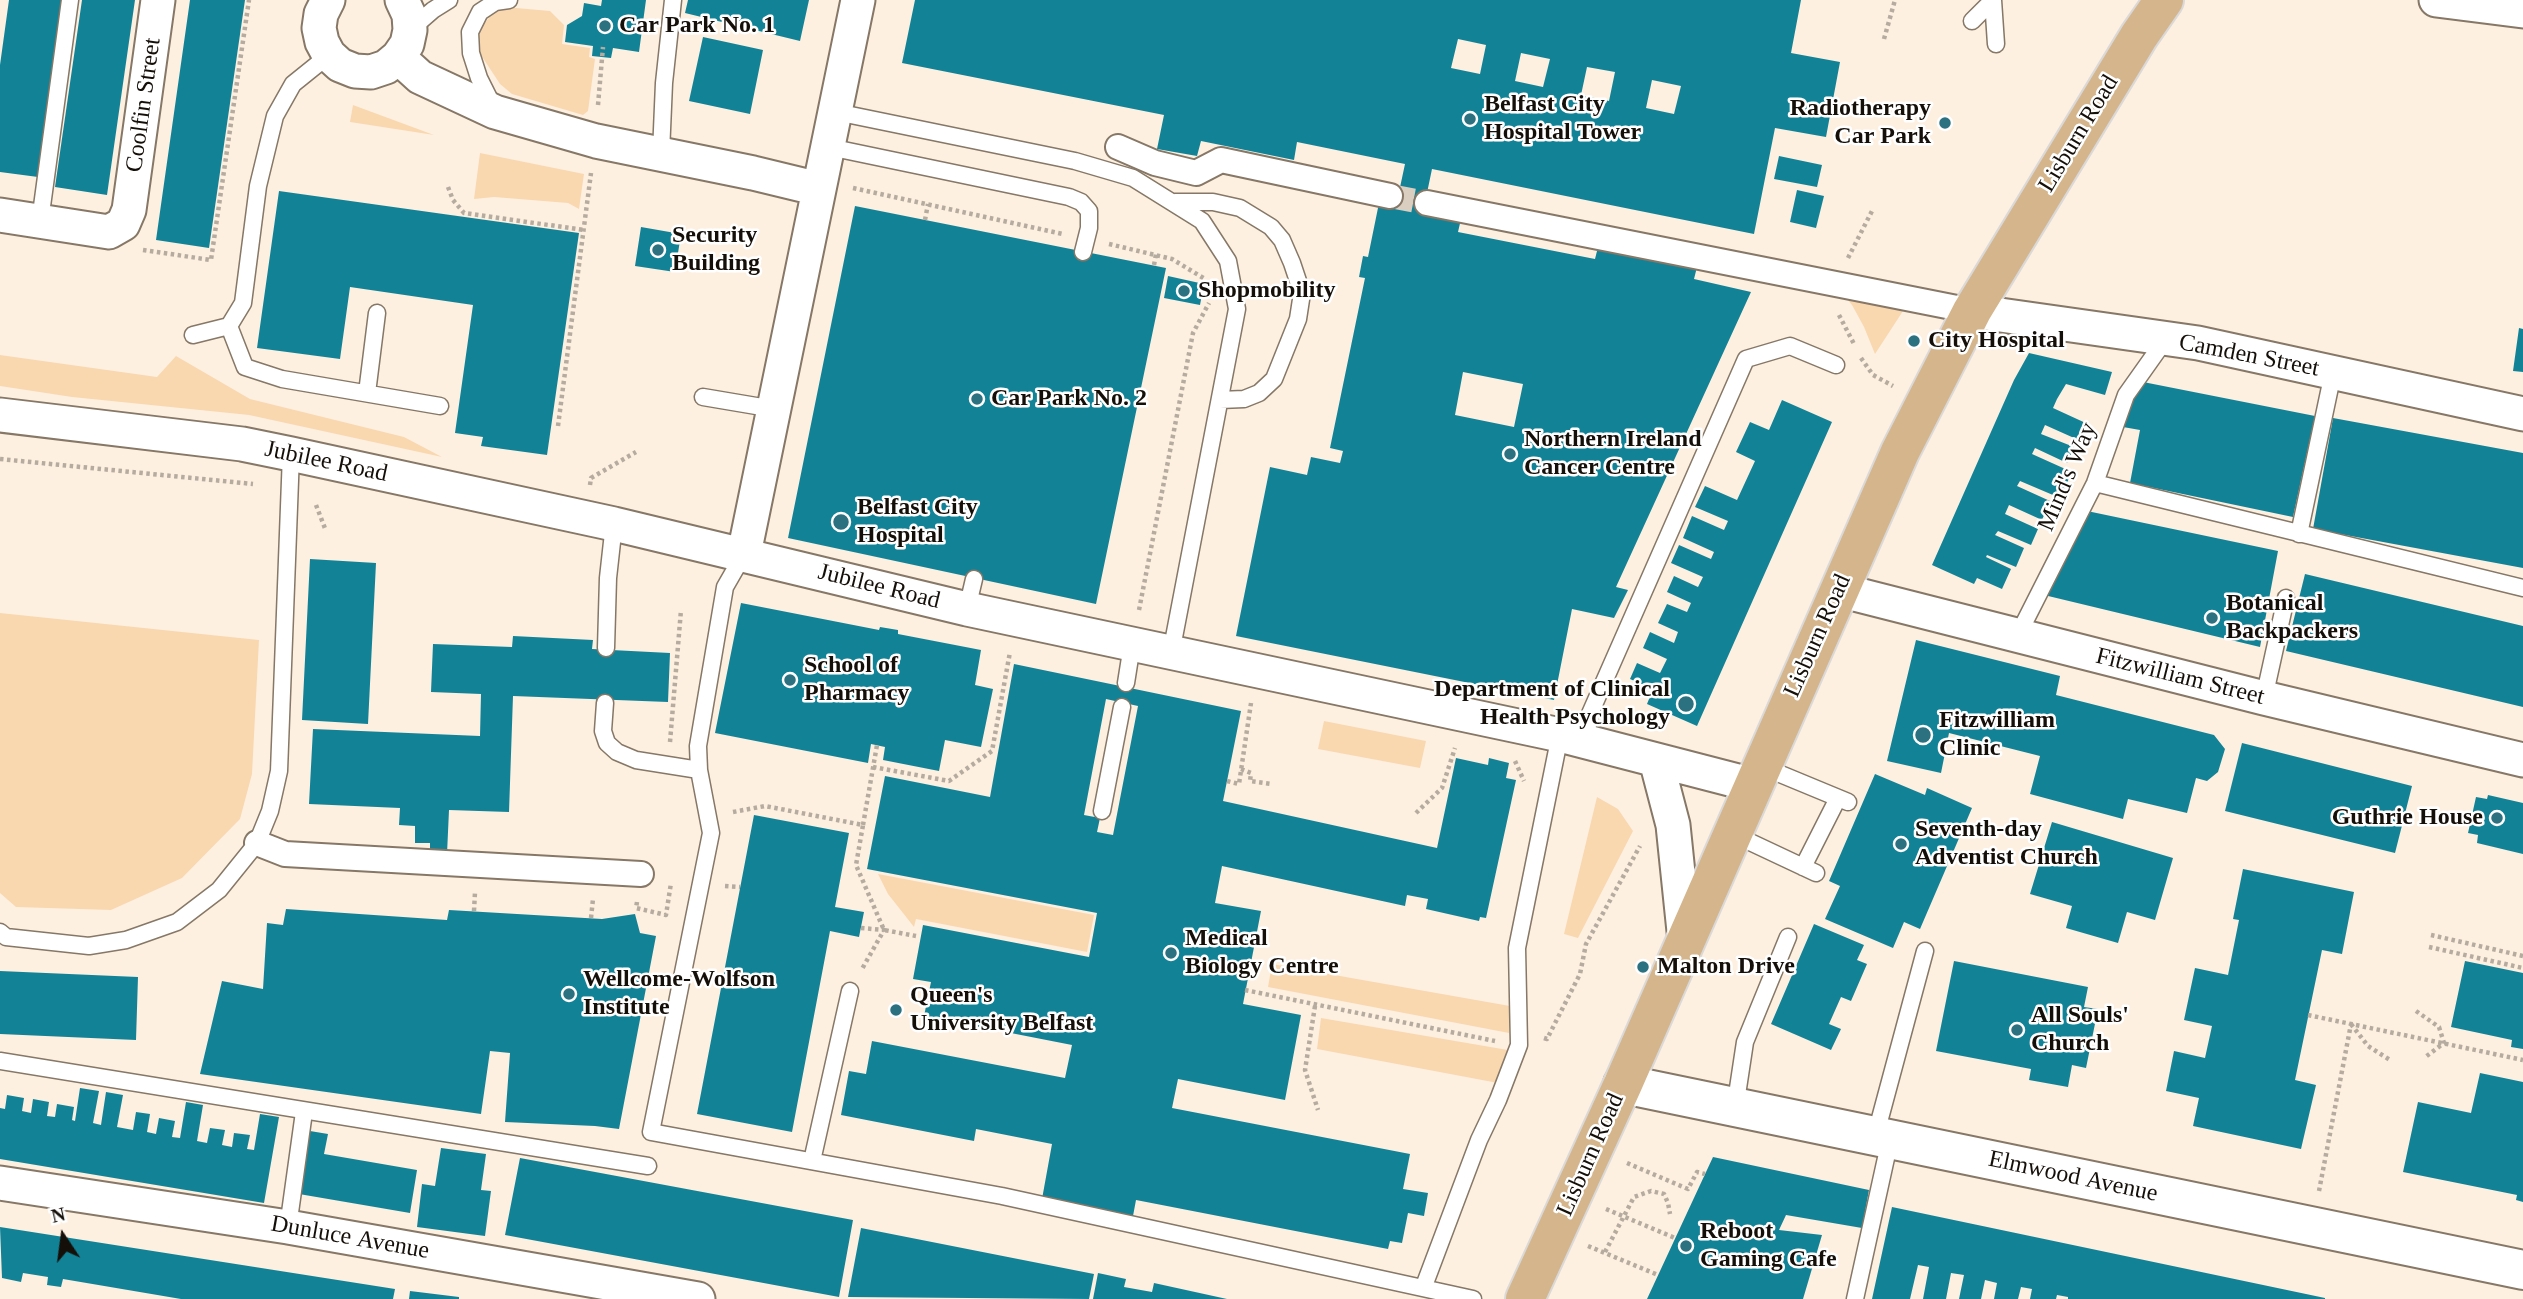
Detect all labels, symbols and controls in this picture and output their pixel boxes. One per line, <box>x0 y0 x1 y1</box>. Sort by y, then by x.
place label: Car Park No. 1 <box>619 12 775 40</box>
marker: Car Park No. 1 <box>597 18 613 34</box>
street label: Coolfin Street <box>120 36 168 174</box>
street label: Lisburn Road <box>2033 70 2125 198</box>
place label: Belfast City Hospital Tower <box>1484 91 1641 147</box>
place label: Radiotherapy Car Park <box>1790 95 1931 151</box>
marker: Belfast City Hospital Tower <box>1462 111 1478 127</box>
marker: Radiotherapy Car Park <box>1937 115 1953 131</box>
place label: Security Building <box>672 222 760 278</box>
marker: Security Building <box>650 242 666 258</box>
place label: Shopmobility <box>1198 277 1335 305</box>
marker: Shopmobility <box>1176 283 1192 299</box>
place label: City Hospital <box>1928 327 2065 355</box>
street label: Camden Street <box>2177 328 2321 384</box>
marker: City Hospital <box>1906 333 1922 349</box>
place label: Car Park No. 2 <box>991 385 1147 413</box>
marker: Car Park No. 2 <box>969 391 985 407</box>
street label: Mind's Way <box>2032 418 2104 536</box>
place label: Northern Ireland Cancer Centre <box>1524 426 1702 482</box>
street label: Jubilee Road <box>262 435 390 489</box>
marker: Northern Ireland Cancer Centre <box>1502 446 1518 462</box>
place label: Belfast City Hospital <box>857 494 978 550</box>
marker: Belfast City Hospital <box>831 512 851 532</box>
street label: Jubilee Road <box>815 558 943 616</box>
street label: Lisburn Road <box>1778 570 1858 702</box>
place label: Botanical Backpackers <box>2226 590 2358 646</box>
marker: Botanical Backpackers <box>2204 610 2220 626</box>
street label: Fitzwilliam Street <box>2093 642 2267 712</box>
place label: School of Pharmacy <box>804 652 909 708</box>
marker: School of Pharmacy <box>782 672 798 688</box>
place label: Department of Clinical Health Psychology <box>1434 676 1670 732</box>
marker: Department of Clinical Health Psychology <box>1676 694 1696 714</box>
place label: Fitzwilliam Clinic <box>1939 707 2055 763</box>
marker: Fitzwilliam Clinic <box>1913 725 1933 745</box>
place label: Guthrie House <box>2332 804 2483 832</box>
marker: Guthrie House <box>2489 810 2505 826</box>
place label: Seventh-day Adventist Church <box>1915 816 2098 872</box>
marker: Seventh-day Adventist Church <box>1893 836 1909 852</box>
place label: Medical Biology Centre <box>1185 925 1339 981</box>
marker: Medical Biology Centre <box>1163 945 1179 961</box>
place label: Malton Drive <box>1657 953 1795 981</box>
marker: Malton Drive <box>1635 959 1651 975</box>
place label: Wellcome-Wolfson Institute <box>583 966 775 1022</box>
place label: Queen's University Belfast <box>910 982 1093 1038</box>
marker: Wellcome-Wolfson Institute <box>561 986 577 1002</box>
marker: Queen's University Belfast <box>888 1002 904 1018</box>
place label: All Souls' Church <box>2031 1002 2129 1058</box>
marker: All Souls' Church <box>2009 1022 2025 1038</box>
street label: Lisburn Road <box>1551 1089 1631 1221</box>
street label: Elmwood Avenue <box>1986 1145 2160 1209</box>
north arrow <box>28 1201 98 1271</box>
text: N <box>49 1203 67 1227</box>
street label: Dunluce Avenue <box>269 1210 431 1266</box>
place label: Reboot Gaming Cafe <box>1700 1218 1837 1274</box>
marker: Reboot Gaming Cafe <box>1678 1238 1694 1254</box>

